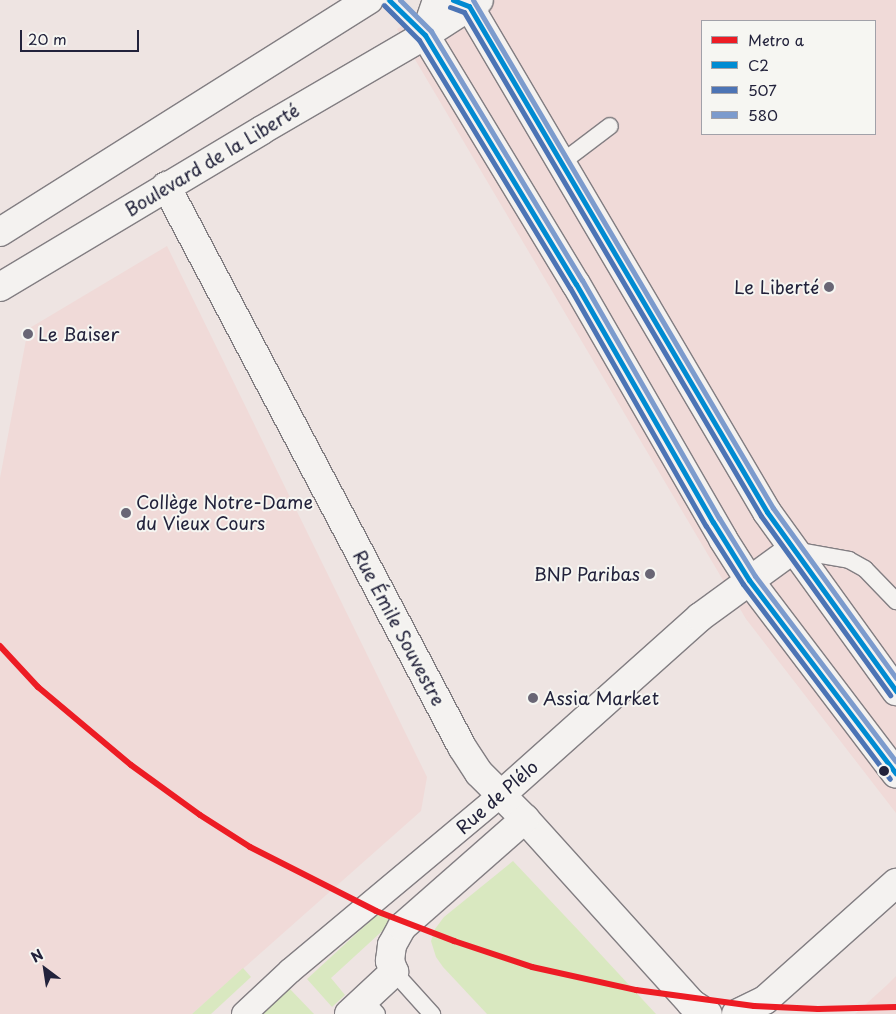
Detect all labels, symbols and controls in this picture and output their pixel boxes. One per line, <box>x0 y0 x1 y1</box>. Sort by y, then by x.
scale bar <box>22 20 141 52</box>
legend <box>701 20 876 135</box>
text: 20 m <box>28 27 67 50</box>
text: Metro a <box>748 28 804 51</box>
text: C2 <box>748 53 769 76</box>
text: 507 <box>748 78 777 101</box>
street label: Boulevard de la Liberté <box>121 99 303 221</box>
text: 580 <box>748 103 778 126</box>
place label: Le Liberté <box>733 276 819 298</box>
marker: Le Liberté <box>823 281 835 293</box>
place label: Le Baiser <box>38 323 120 345</box>
marker: Le Baiser <box>22 328 34 340</box>
place label: Collège Notre-Dame du Vieux Cours <box>136 492 313 534</box>
marker: Collège Notre-Dame du Vieux Cours <box>120 507 132 519</box>
street label: Rue Émile Souvestre <box>348 545 450 711</box>
place label: BNP Paribas <box>534 563 640 585</box>
marker: BNP Paribas <box>644 568 656 580</box>
place label: Assia Market <box>543 687 658 709</box>
marker: Assia Market <box>527 692 539 704</box>
street label: Rue de Plélo <box>450 755 544 839</box>
unlabelled marker <box>879 766 889 776</box>
north arrow <box>20 944 70 994</box>
text: N <box>27 944 47 968</box>

